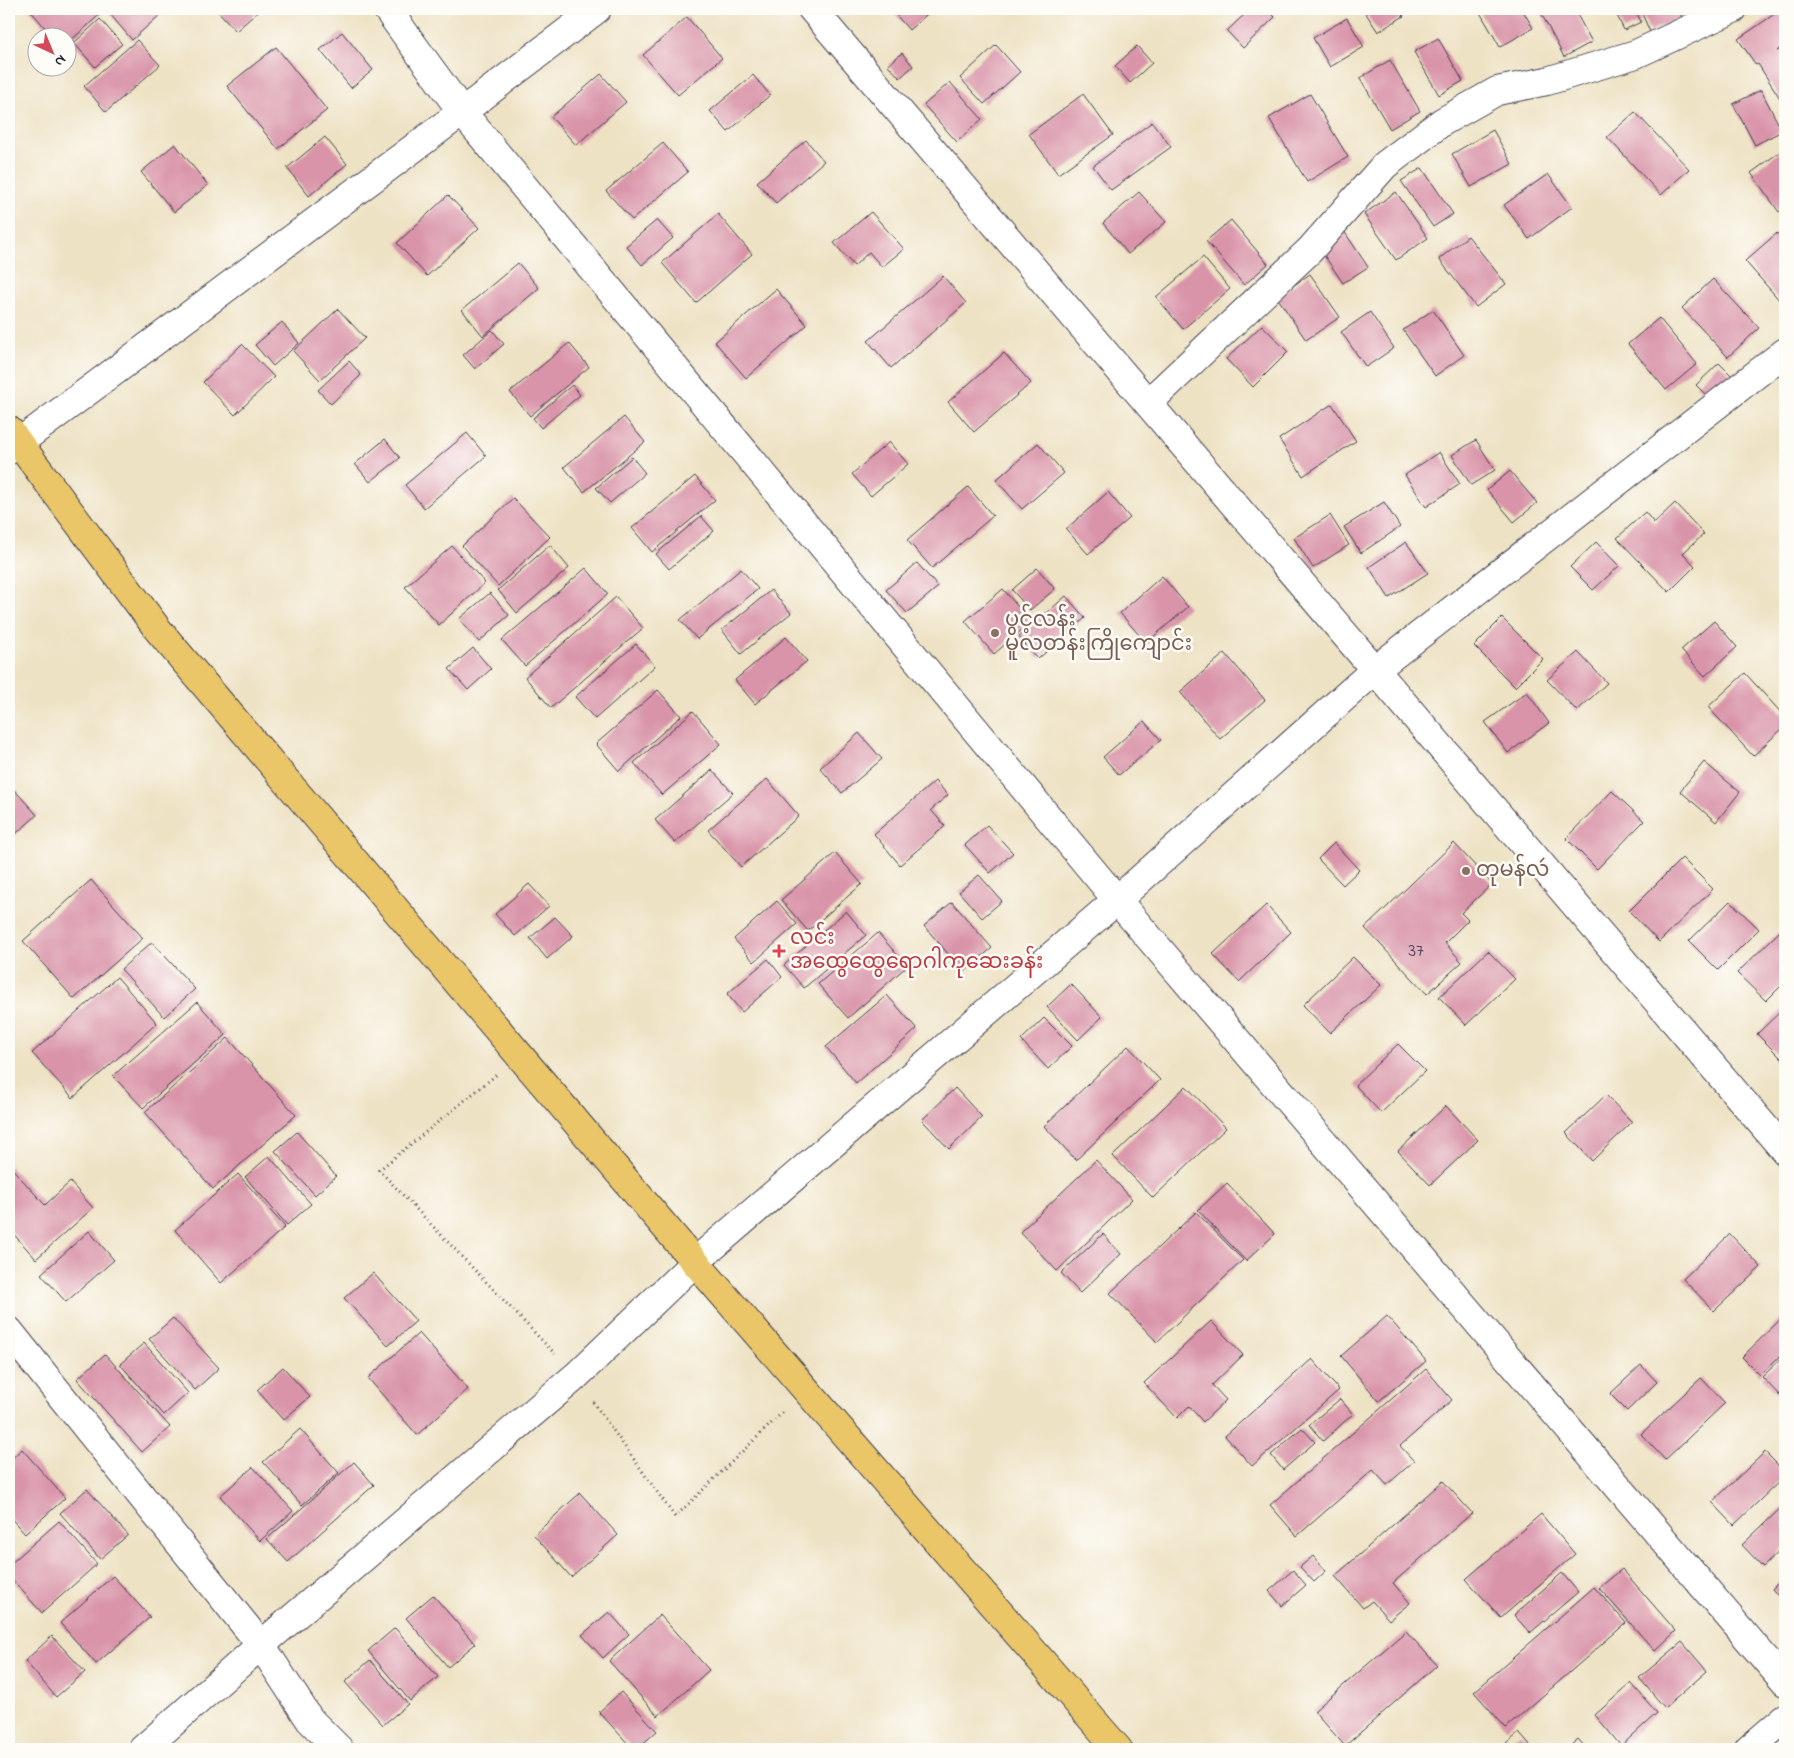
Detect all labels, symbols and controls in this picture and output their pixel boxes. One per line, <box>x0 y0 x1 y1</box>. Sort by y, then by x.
north arrow <box>28 28 78 78</box>
text: N <box>49 49 71 71</box>
place label: ပွင့်လန်း မူလတန်းကြိုကျောင်း <box>1005 603 1192 661</box>
marker: ပွင့်လန်း မူလတန်းကြိုကျောင်း <box>989 627 1001 639</box>
place label: တုမန်လဴ <box>1476 853 1549 886</box>
marker: တုမန်လဴ <box>1460 865 1472 877</box>
place label: လင်း အထွေထွေရောဂါကုဆေးခန်း <box>790 921 1043 978</box>
house number: 37 <box>1408 938 1424 965</box>
marker: လင်း အထွေထွေရောဂါကုဆေးခန်း <box>772 944 786 958</box>

